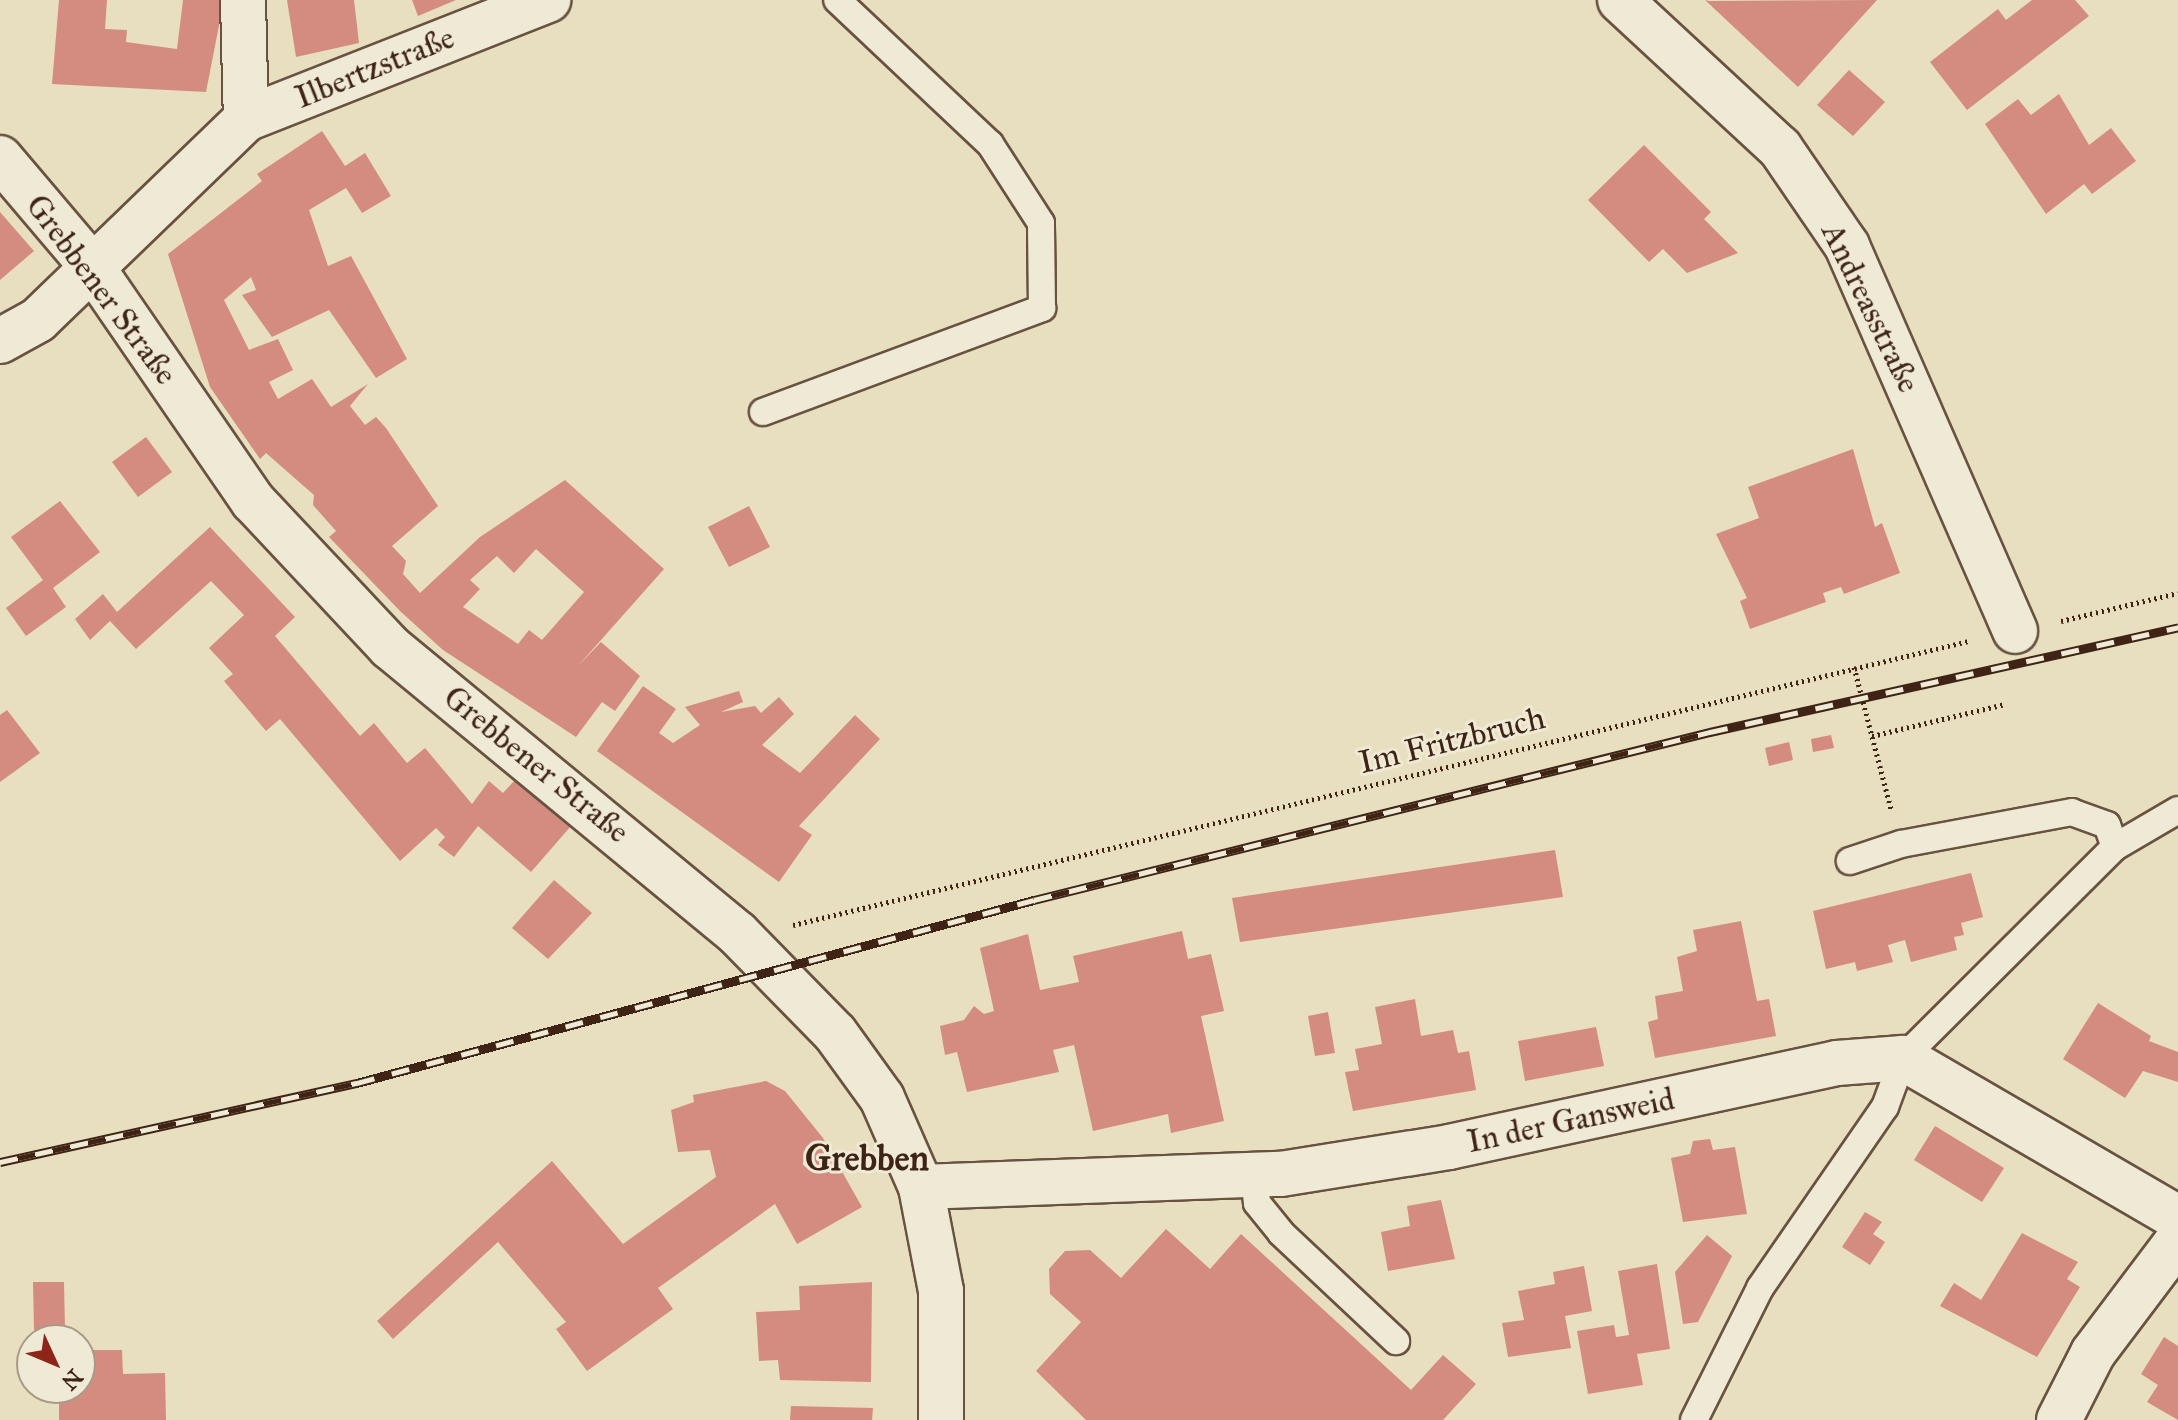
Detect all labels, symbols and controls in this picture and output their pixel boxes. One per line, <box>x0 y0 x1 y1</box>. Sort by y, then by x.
street label: Ilbertzstraße <box>290 19 460 117</box>
street label: Grebbener Straße <box>17 188 185 392</box>
street label: Andreasstraße <box>1812 217 1928 399</box>
street label: Grebbener Straße <box>435 678 637 852</box>
street label: Im Fritzbruch <box>1355 699 1549 783</box>
street label: In der Gansweid <box>1464 1080 1678 1162</box>
district label: Grebben <box>805 1137 929 1181</box>
north arrow <box>16 1324 96 1404</box>
text: N <box>56 1364 88 1396</box>

